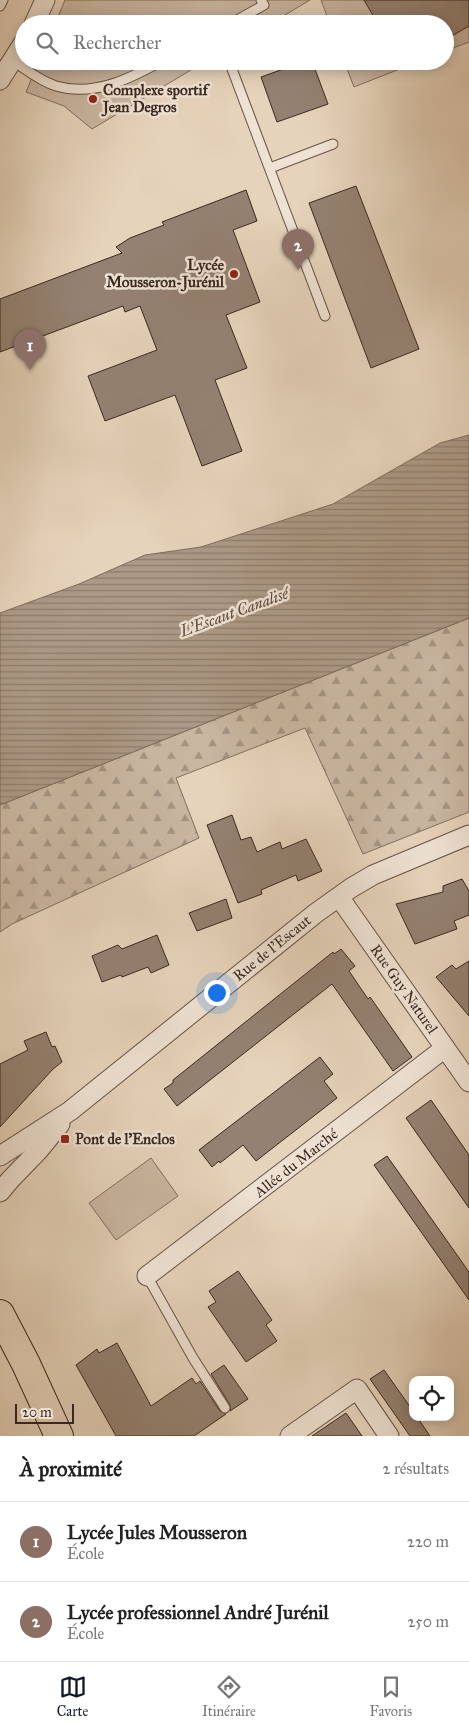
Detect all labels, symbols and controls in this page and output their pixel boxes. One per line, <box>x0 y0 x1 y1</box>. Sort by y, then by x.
search box <box>15 15 454 70</box>
icon: search <box>33 29 61 57</box>
text: Rechercher <box>73 31 161 54</box>
place label: Complexe sportif Jean Degros <box>101 81 211 117</box>
marker: Complexe sportif Jean Degros <box>87 93 99 105</box>
pin: 2 <box>282 229 314 270</box>
place label: Lycée Mousseron-Jurénil <box>107 256 225 292</box>
marker: Lycée Mousseron-Jurénil <box>228 268 240 280</box>
pin: 1 <box>14 329 46 370</box>
water label: L'Escaut Canalisé <box>176 583 294 641</box>
street label: Rue de l'Escaut <box>229 911 315 985</box>
street label: Rue Guy Naturel <box>367 941 442 1038</box>
your location <box>204 980 230 1006</box>
street label: Allée du Marché <box>250 1124 342 1202</box>
place label: Pont de l'Enclos <box>75 1130 175 1148</box>
marker: Pont de l'Enclos <box>59 1133 71 1145</box>
map controls <box>409 1376 454 1421</box>
button: locate <box>409 1376 454 1421</box>
scale bar <box>15 1401 74 1424</box>
text: 20 m <box>22 1404 52 1421</box>
text: À proximité <box>20 1456 122 1482</box>
text: 2 résultats <box>383 1459 449 1478</box>
text: Lycée Jules Mousseron <box>67 1521 247 1544</box>
text: 1 <box>33 1532 39 1551</box>
text: 220 m <box>407 1532 449 1551</box>
text: École <box>67 1544 104 1563</box>
text: Lycée professionnel André Jurénil <box>67 1601 329 1624</box>
text: 2 <box>32 1612 40 1631</box>
text: 250 m <box>408 1612 449 1631</box>
text: École <box>67 1624 104 1643</box>
tab: Carte <box>57 1673 88 1720</box>
tab: Itinéraire <box>202 1673 256 1720</box>
tab: Favoris <box>370 1673 412 1720</box>

